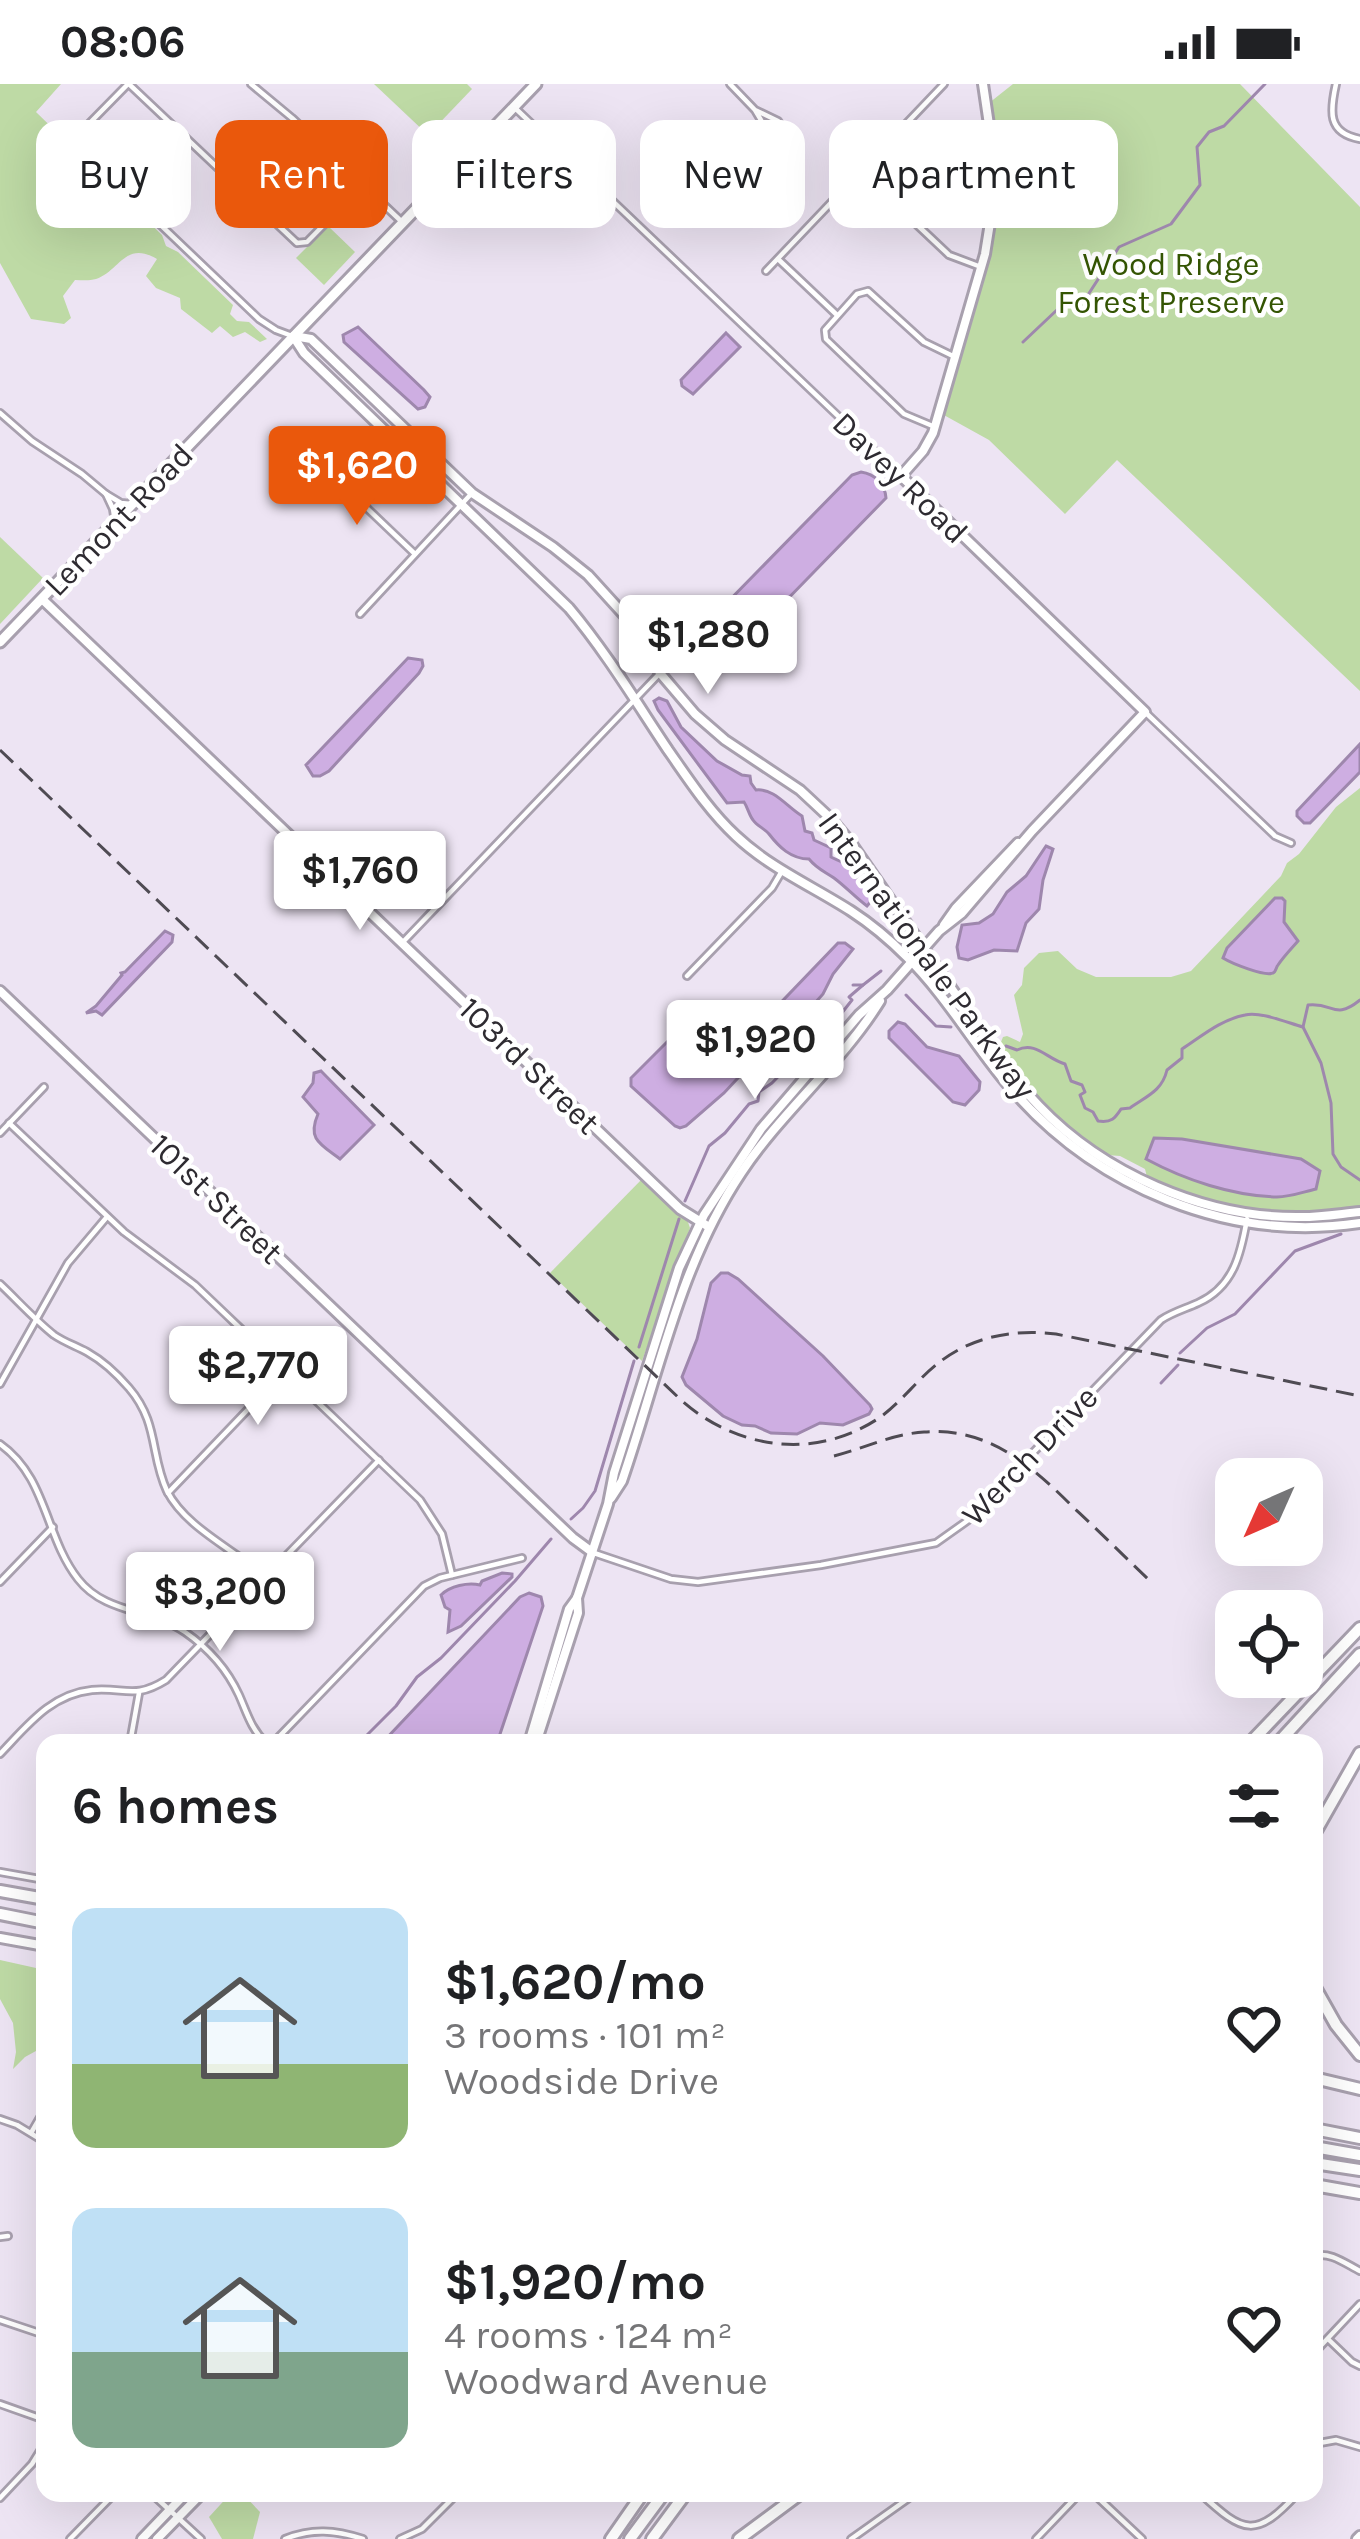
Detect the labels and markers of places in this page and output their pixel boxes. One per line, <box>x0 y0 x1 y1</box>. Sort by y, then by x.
pin: $1,620 <box>259 426 455 528</box>
pin: $1,280 <box>610 595 806 697</box>
pin: $1,760 <box>262 831 458 933</box>
pin: $1,920 <box>657 1000 853 1102</box>
pin: $2,770 <box>160 1326 356 1428</box>
pin: $3,200 <box>122 1552 318 1654</box>

